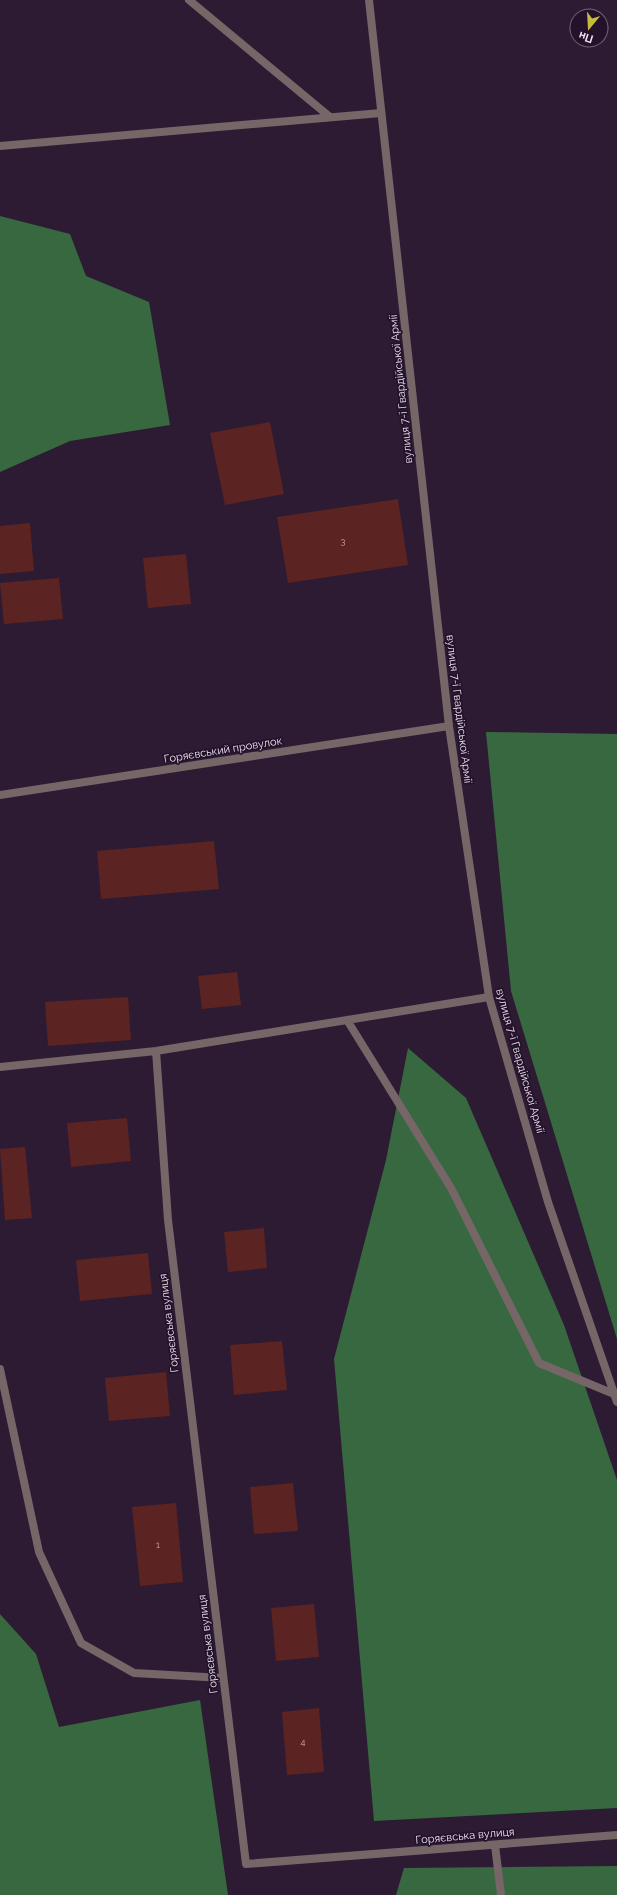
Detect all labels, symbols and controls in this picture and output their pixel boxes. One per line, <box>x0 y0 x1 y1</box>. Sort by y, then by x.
north arrow <box>569 8 609 48</box>
text: Пн <box>577 29 595 45</box>
street label: вулиця 7-ї Гвардійської Армії <box>387 313 415 464</box>
house number: 3 <box>341 536 346 546</box>
street label: вулиця 7-ї Гвардійської Армії <box>443 634 475 785</box>
street label: Горяєвський провулок <box>163 734 283 766</box>
street label: вулиця 7-ї Гвардійської Армії <box>493 987 547 1135</box>
street label: Горяєвська вулиця <box>156 1273 182 1373</box>
house number: 1 <box>156 1540 160 1550</box>
street label: Горяєвська вулиця <box>195 1594 221 1694</box>
house number: 4 <box>301 1737 306 1747</box>
street label: Горяєвська вулиця <box>415 1825 515 1847</box>

